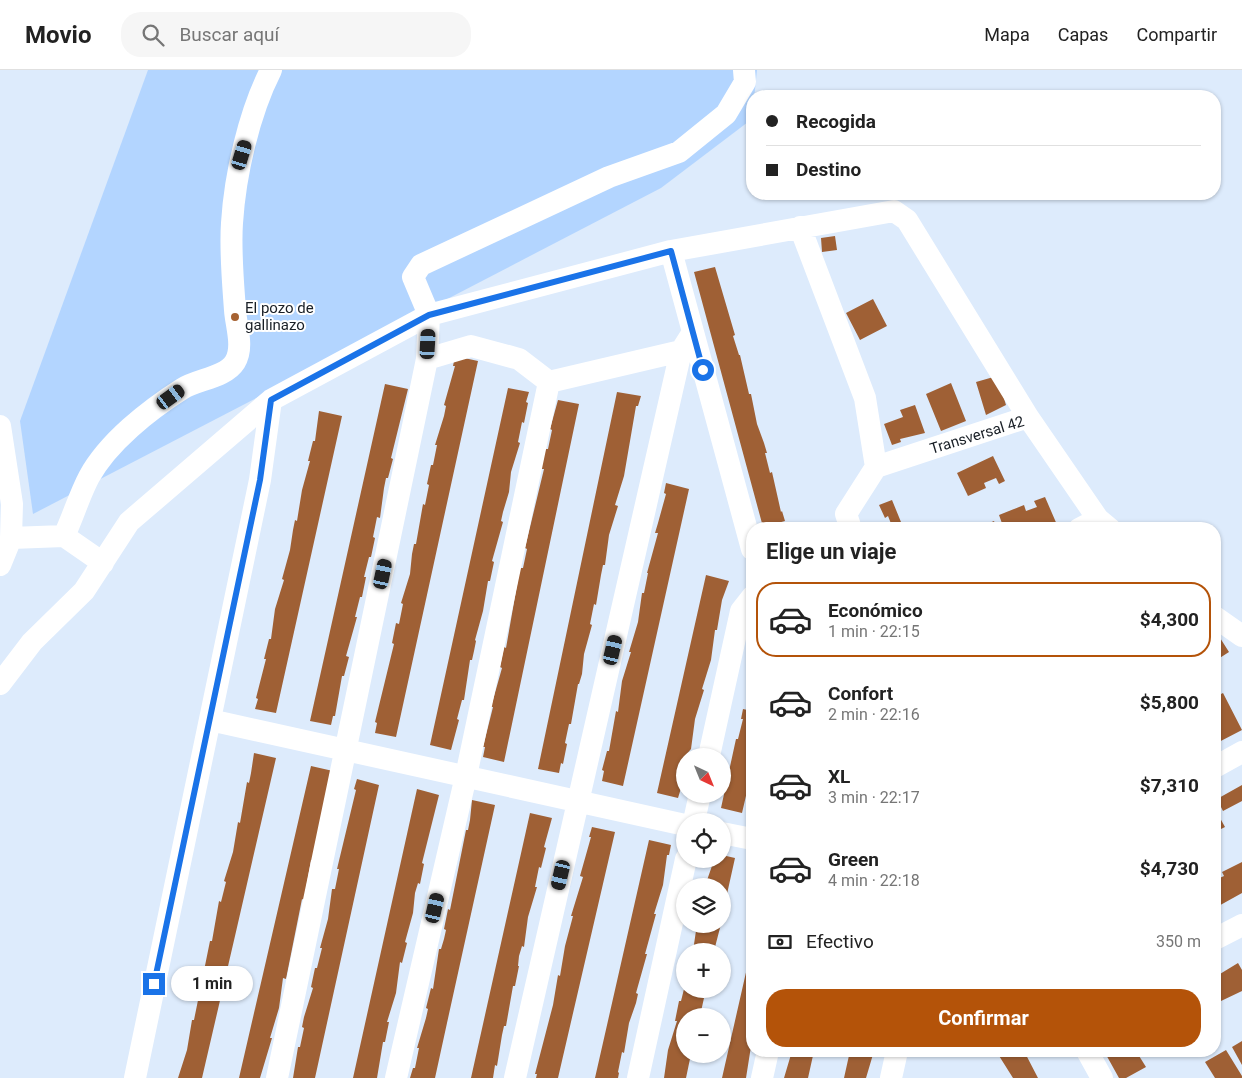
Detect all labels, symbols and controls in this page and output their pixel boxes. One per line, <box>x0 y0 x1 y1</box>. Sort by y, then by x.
search box <box>121 12 471 57</box>
text: Movio <box>25 21 91 49</box>
icon: search <box>139 21 167 49</box>
text: Buscar aquí <box>179 23 279 46</box>
text: Mapa <box>984 24 1030 45</box>
text: Capas <box>1058 24 1108 45</box>
text: Compartir <box>1136 24 1217 45</box>
text: Recogida <box>796 110 876 133</box>
car <box>230 138 253 172</box>
text: Destino <box>796 158 861 181</box>
place label: El pozo de gallinazo <box>245 299 314 334</box>
marker: El pozo de gallinazo <box>229 311 241 323</box>
car <box>419 329 436 359</box>
route start <box>692 359 714 381</box>
car <box>154 382 187 412</box>
street label: Transversal 42 <box>928 412 1026 458</box>
text: Elige un viaje <box>766 539 896 564</box>
car <box>372 558 393 590</box>
icon: car <box>768 597 813 642</box>
text: Económico <box>828 599 923 622</box>
text: $4,300 <box>1140 608 1199 631</box>
text: 1 min · 22:15 <box>828 622 920 641</box>
car <box>602 634 623 666</box>
icon: car <box>768 680 813 725</box>
text: Confort <box>828 682 893 705</box>
text: $5,800 <box>1140 691 1199 714</box>
text: 2 min · 22:16 <box>828 705 920 724</box>
north arrow <box>676 748 731 802</box>
map controls <box>676 748 731 1063</box>
icon: car <box>768 763 813 808</box>
text: XL <box>828 765 850 788</box>
text: $7,310 <box>1140 774 1199 797</box>
text: 3 min · 22:17 <box>828 788 920 807</box>
button: locate <box>676 813 731 868</box>
icon: car <box>768 846 813 891</box>
text: Green <box>828 848 879 871</box>
text: $4,730 <box>1140 857 1199 880</box>
car <box>550 859 571 891</box>
text: 4 min · 22:18 <box>828 871 920 890</box>
button: layers <box>676 878 731 933</box>
car <box>424 892 445 924</box>
icon: cash <box>766 928 794 956</box>
text: Efectivo <box>806 930 874 953</box>
text: 350 m <box>1156 932 1201 951</box>
button: + <box>676 943 731 998</box>
callout: 1 min <box>172 966 254 1002</box>
route end <box>143 973 165 995</box>
text: 1 min <box>192 974 232 993</box>
button: Confirmar <box>766 989 1201 1047</box>
button: − <box>676 1008 731 1063</box>

